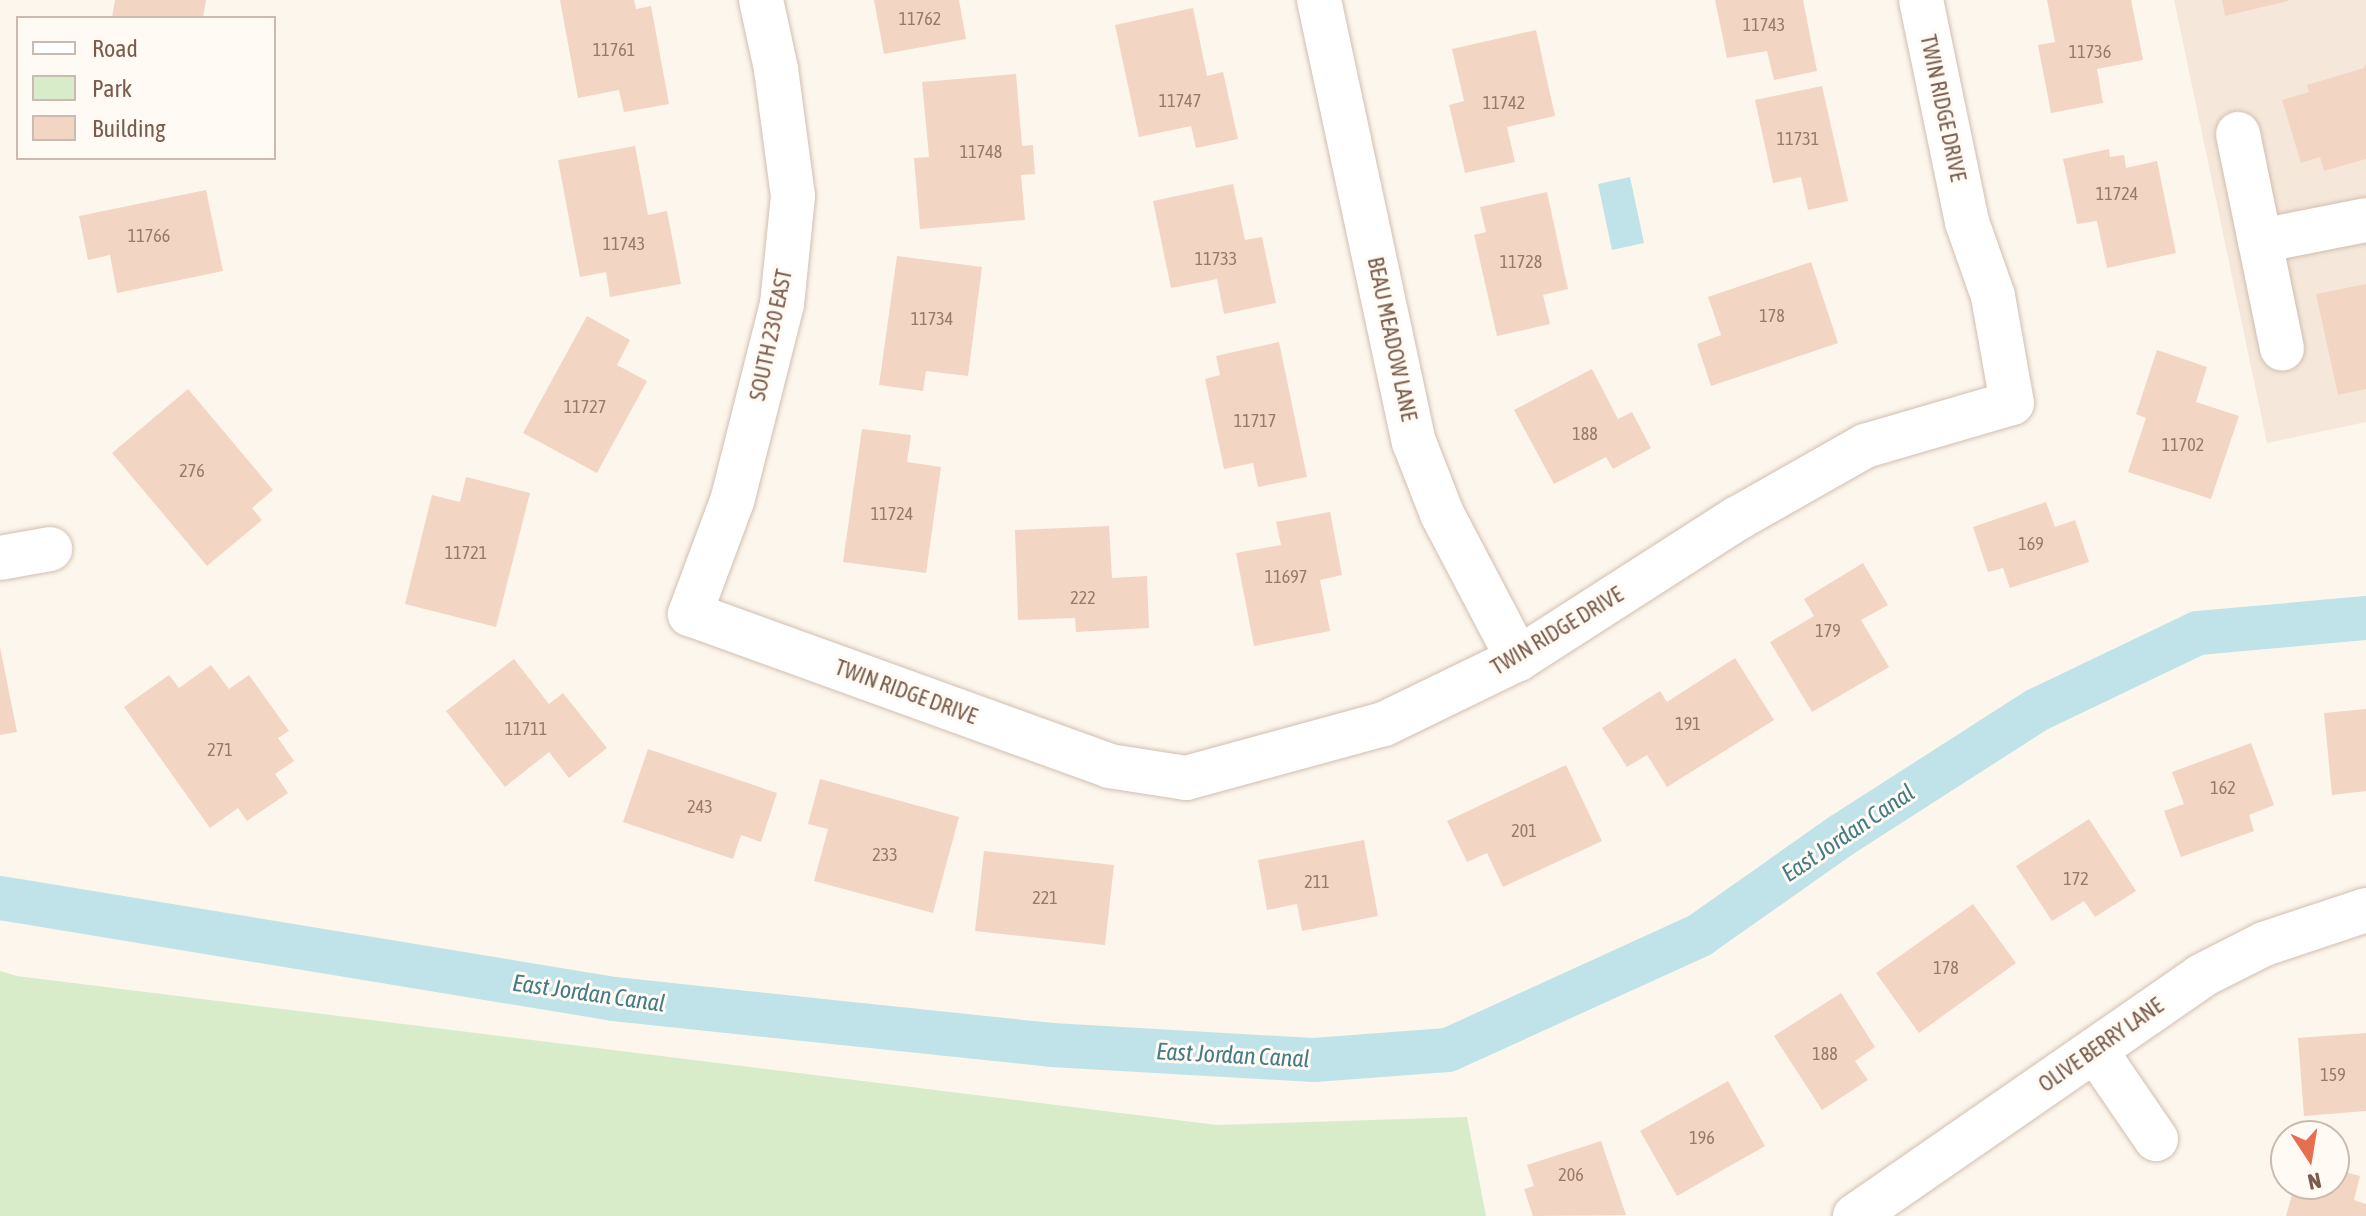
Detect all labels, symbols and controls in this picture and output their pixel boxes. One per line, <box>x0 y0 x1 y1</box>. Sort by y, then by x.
house number: 11762 <box>899 8 941 30</box>
house number: 11743 <box>1743 14 1785 36</box>
legend <box>16 16 276 160</box>
street label: TWIN RIDGE DRIVE <box>1915 32 1971 184</box>
text: Road <box>92 35 138 62</box>
house number: 11761 <box>593 39 635 61</box>
house number: 11736 <box>2069 41 2111 63</box>
text: Park <box>92 75 132 102</box>
house number: 11747 <box>1159 90 1201 112</box>
house number: 11742 <box>1483 92 1525 114</box>
text: Building <box>92 115 165 142</box>
house number: 11731 <box>1777 128 1819 150</box>
house number: 11748 <box>960 141 1002 163</box>
house number: 11724 <box>2096 183 2138 205</box>
house number: 11766 <box>128 225 170 247</box>
house number: 11743 <box>603 233 645 255</box>
house number: 11733 <box>1195 248 1237 270</box>
house number: 11728 <box>1500 251 1542 273</box>
street label: BEAU MEADOW LANE <box>1362 255 1422 423</box>
street label: SOUTH 230 EAST <box>744 267 798 403</box>
house number: 178 <box>1759 305 1785 327</box>
house number: 11734 <box>911 308 953 330</box>
house number: 11727 <box>564 396 606 418</box>
house number: 11717 <box>1234 410 1276 432</box>
house number: 188 <box>1572 423 1598 445</box>
house number: 11702 <box>2162 434 2204 456</box>
house number: 276 <box>179 460 205 482</box>
house number: 11724 <box>871 503 913 525</box>
house number: 169 <box>2018 533 2044 555</box>
house number: 11721 <box>445 542 487 564</box>
house number: 11697 <box>1265 566 1307 588</box>
street label: TWIN RIDGE DRIVE <box>1486 581 1628 681</box>
house number: 222 <box>1070 587 1096 609</box>
house number: 179 <box>1815 620 1841 642</box>
street label: TWIN RIDGE DRIVE <box>831 654 981 730</box>
house number: 191 <box>1675 713 1701 735</box>
house number: 11711 <box>505 718 547 740</box>
house number: 271 <box>207 739 233 761</box>
house number: 162 <box>2210 777 2236 799</box>
water label: East Jordan Canal <box>1776 778 1920 888</box>
house number: 243 <box>687 796 713 818</box>
house number: 201 <box>1511 820 1537 842</box>
house number: 233 <box>872 844 898 866</box>
house number: 172 <box>2063 868 2089 890</box>
house number: 211 <box>1304 871 1330 893</box>
house number: 221 <box>1032 887 1058 909</box>
house number: 178 <box>1933 957 1959 979</box>
water label: East Jordan Canal <box>511 968 667 1018</box>
street label: OLIVE BERRY LANE <box>2034 992 2168 1098</box>
water label: East Jordan Canal <box>1155 1037 1311 1073</box>
house number: 188 <box>1812 1043 1838 1065</box>
house number: 159 <box>2320 1064 2346 1086</box>
north arrow <box>2270 1120 2350 1200</box>
house number: 196 <box>1689 1127 1715 1149</box>
house number: 206 <box>1558 1164 1584 1186</box>
text: N <box>2306 1167 2324 1196</box>

